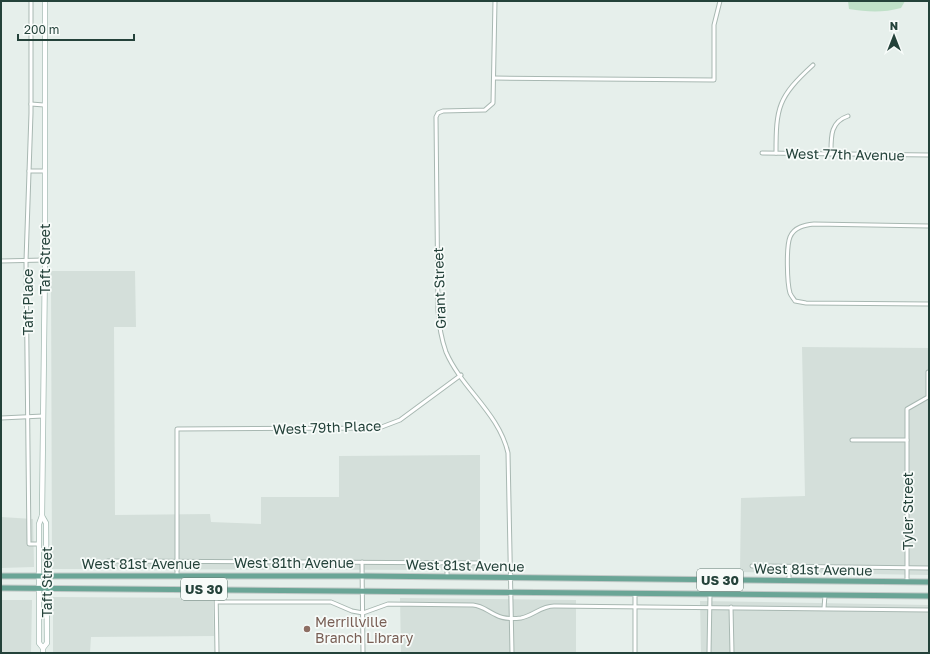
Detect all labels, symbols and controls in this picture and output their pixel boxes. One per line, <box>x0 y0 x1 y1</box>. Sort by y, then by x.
scale bar <box>18 16 134 42</box>
north arrow <box>874 16 914 56</box>
text: N <box>890 19 898 32</box>
text: 200 m <box>24 22 59 37</box>
street label: West 77th Avenue <box>785 144 905 164</box>
street label: Taft Street <box>36 223 53 295</box>
street label: Grant Street <box>429 247 449 329</box>
street label: Taft Place <box>19 269 36 336</box>
street label: West 79th Place <box>273 417 381 437</box>
street label: Tyler Street <box>899 472 916 550</box>
street label: Taft Street <box>38 546 55 618</box>
street label: West 81th Avenue <box>234 554 354 571</box>
street label: West 81st Avenue <box>82 555 200 572</box>
street label: West 81st Avenue <box>405 555 525 575</box>
street label: West 81st Avenue <box>753 559 873 579</box>
road number: US 30 <box>697 569 743 591</box>
road number: US 30 <box>181 578 227 600</box>
place label: Merrillville Branch Library <box>315 613 413 646</box>
marker: Merrillville Branch Library <box>302 624 312 634</box>

